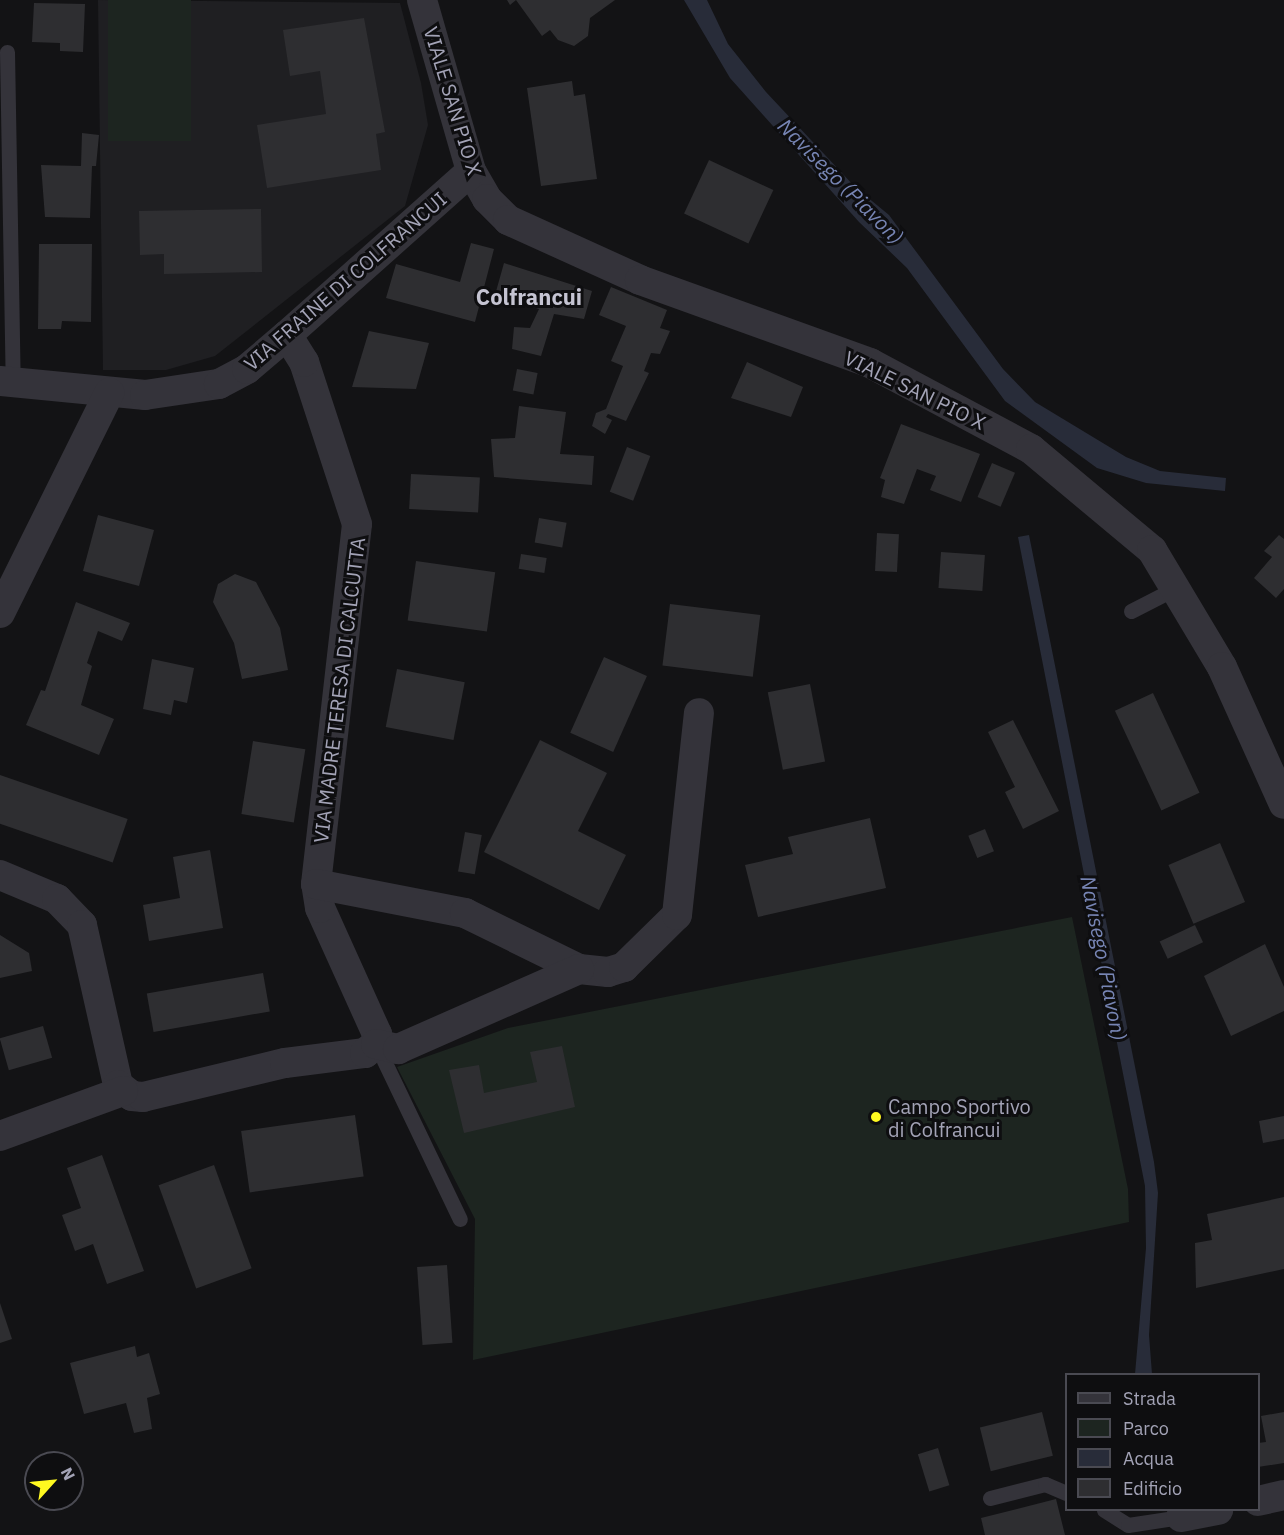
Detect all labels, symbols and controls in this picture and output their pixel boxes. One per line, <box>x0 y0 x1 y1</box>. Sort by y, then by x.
street label: VIALE SAN PIO X <box>419 24 487 178</box>
water label: Navisego (Piavon) <box>773 113 909 249</box>
street label: VIA FRAINE DI COLFRANCUI <box>239 187 451 375</box>
district label: Colfrancui <box>476 284 582 310</box>
street label: VIALE SAN PIO X <box>841 345 989 435</box>
street label: VIA MADRE TERESA DI CALCUTTA <box>308 536 370 844</box>
water label: Navisego (Piavon) <box>1076 874 1132 1042</box>
place label: Campo Sportivo di Colfrancui <box>888 1094 1031 1141</box>
marker: Campo Sportivo di Colfrancui <box>869 1110 883 1124</box>
legend <box>1065 1373 1260 1511</box>
text: Strada <box>1123 1387 1176 1410</box>
text: Parco <box>1123 1417 1169 1440</box>
text: Acqua <box>1123 1447 1174 1470</box>
north arrow <box>24 1451 84 1511</box>
text: N <box>57 1464 80 1483</box>
text: Edificio <box>1123 1477 1182 1500</box>

